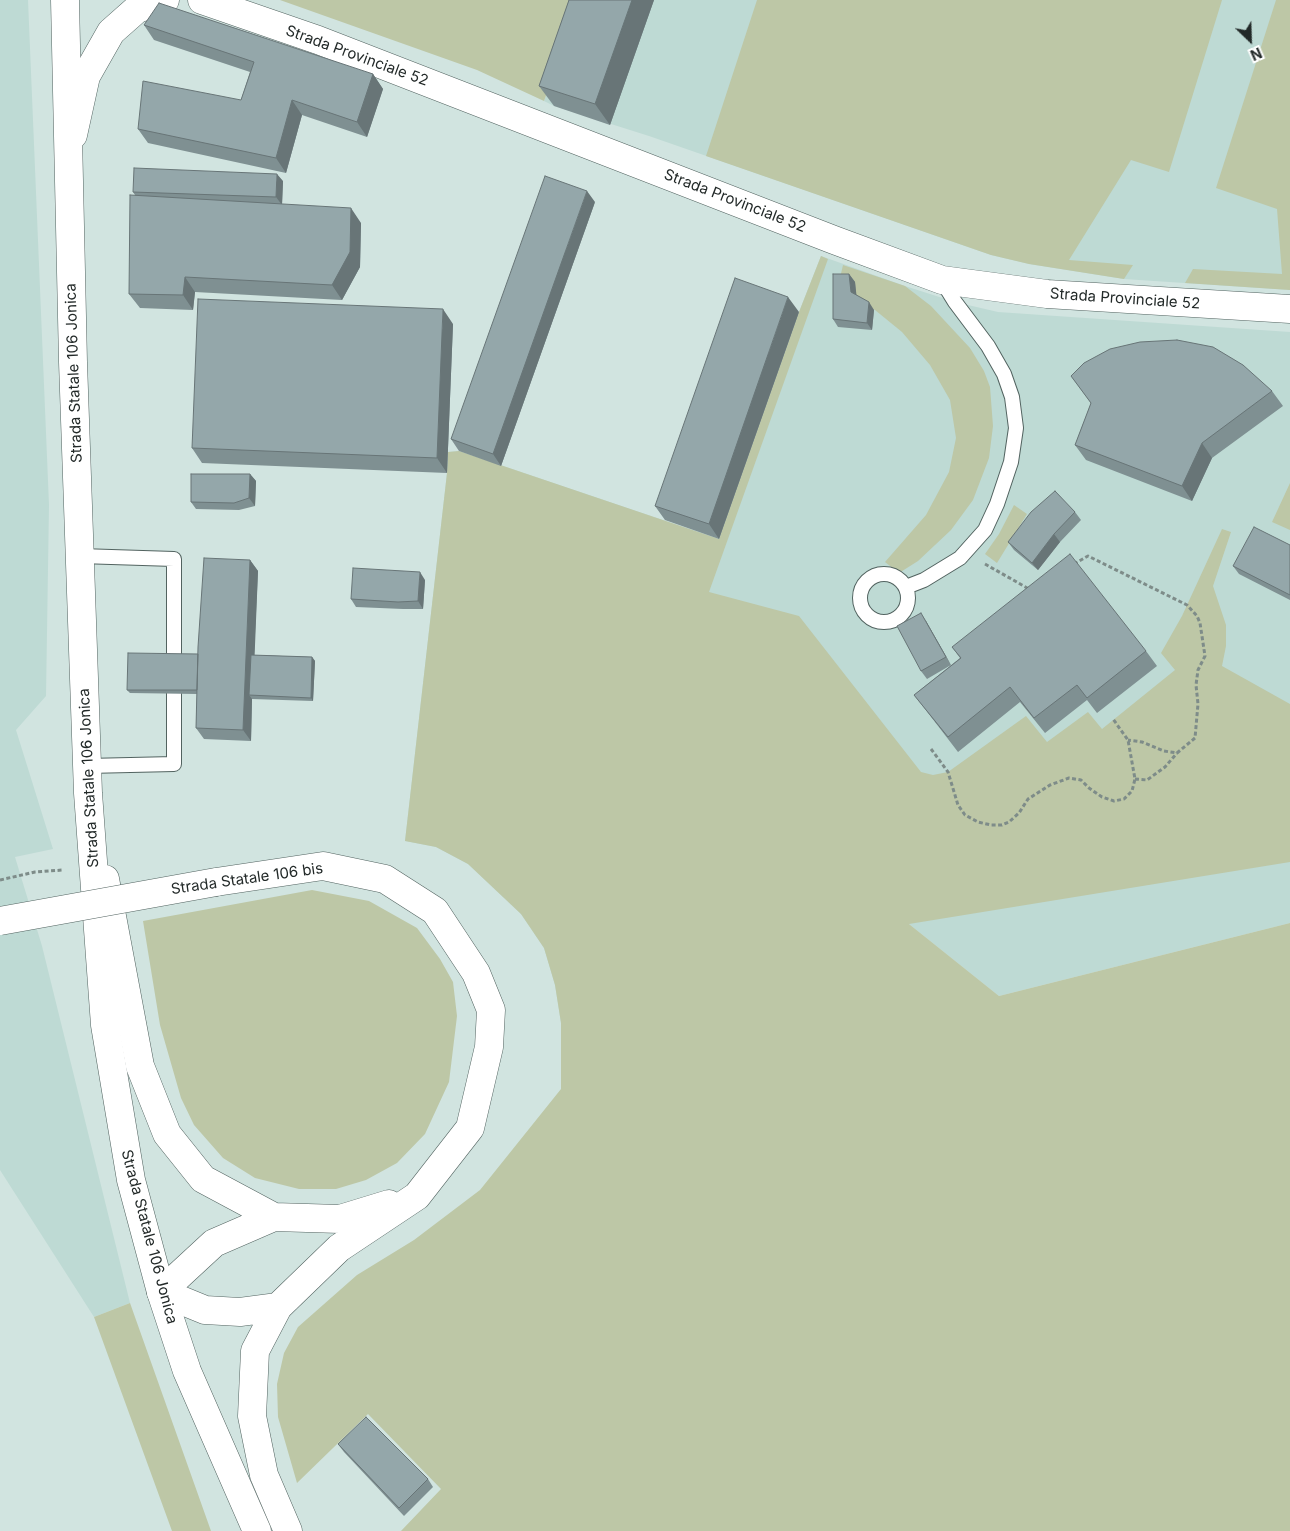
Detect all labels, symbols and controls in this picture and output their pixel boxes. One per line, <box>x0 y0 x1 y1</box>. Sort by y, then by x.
north arrow <box>1225 15 1275 65</box>
street label: Strada Provinciale 52 <box>283 22 431 90</box>
text: N <box>1248 44 1265 64</box>
street label: Strada Provinciale 52 <box>662 166 808 236</box>
street label: Strada Statale 106 Jonica <box>62 283 86 463</box>
street label: Strada Provinciale 52 <box>1049 285 1201 313</box>
street label: Strada Statale 106 Jonica <box>75 688 103 868</box>
street label: Strada Statale 106 bis <box>170 859 324 899</box>
street label: Strada Statale 106 Jonica <box>117 1148 181 1326</box>

